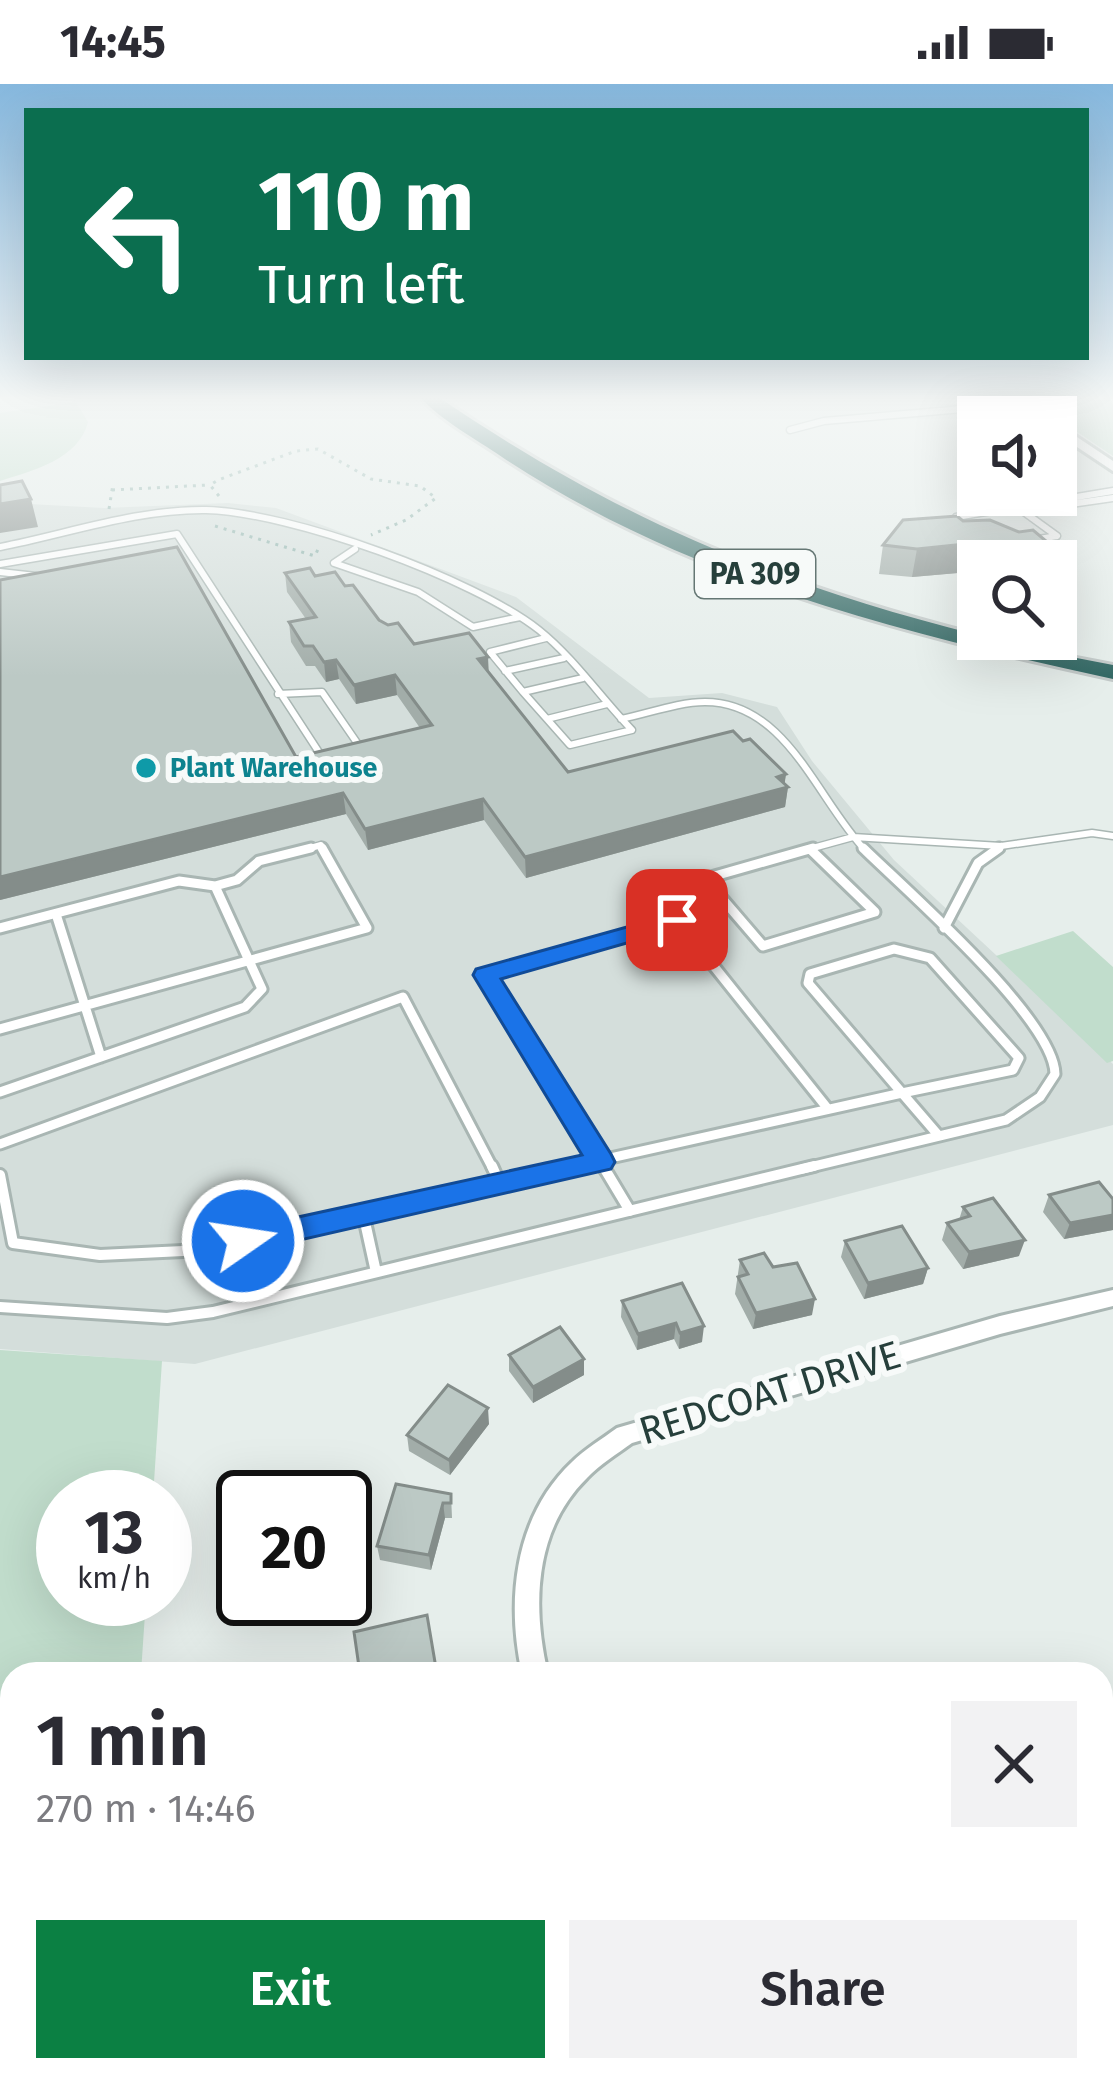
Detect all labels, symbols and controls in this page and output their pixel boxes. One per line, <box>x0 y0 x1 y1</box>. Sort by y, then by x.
text: 14:45 <box>60 15 166 69</box>
text: 110 m <box>258 151 474 252</box>
icon: left <box>60 156 216 312</box>
text: Turn left <box>258 253 465 317</box>
map controls <box>957 396 1077 660</box>
button: sound <box>957 396 1077 516</box>
button: search <box>957 540 1077 660</box>
road number: PA 309 <box>695 550 815 598</box>
place label: Plant Warehouse <box>170 752 378 784</box>
marker: Plant Warehouse <box>133 755 159 781</box>
pin <box>626 869 728 971</box>
icon: arrive <box>644 887 710 953</box>
position arrow <box>180 1178 306 1304</box>
street label: REDCOAT DRIVE <box>634 1331 906 1455</box>
speed limit sign: 20 <box>216 1470 372 1626</box>
text: 13 <box>84 1497 144 1569</box>
text: km/h <box>77 1560 151 1596</box>
text: 1 min <box>36 1698 209 1784</box>
button: close <box>951 1701 1077 1827</box>
text: 270 m · 14:46 <box>36 1786 256 1832</box>
button: Exit <box>36 1920 545 2058</box>
button: Share <box>569 1920 1077 2058</box>

